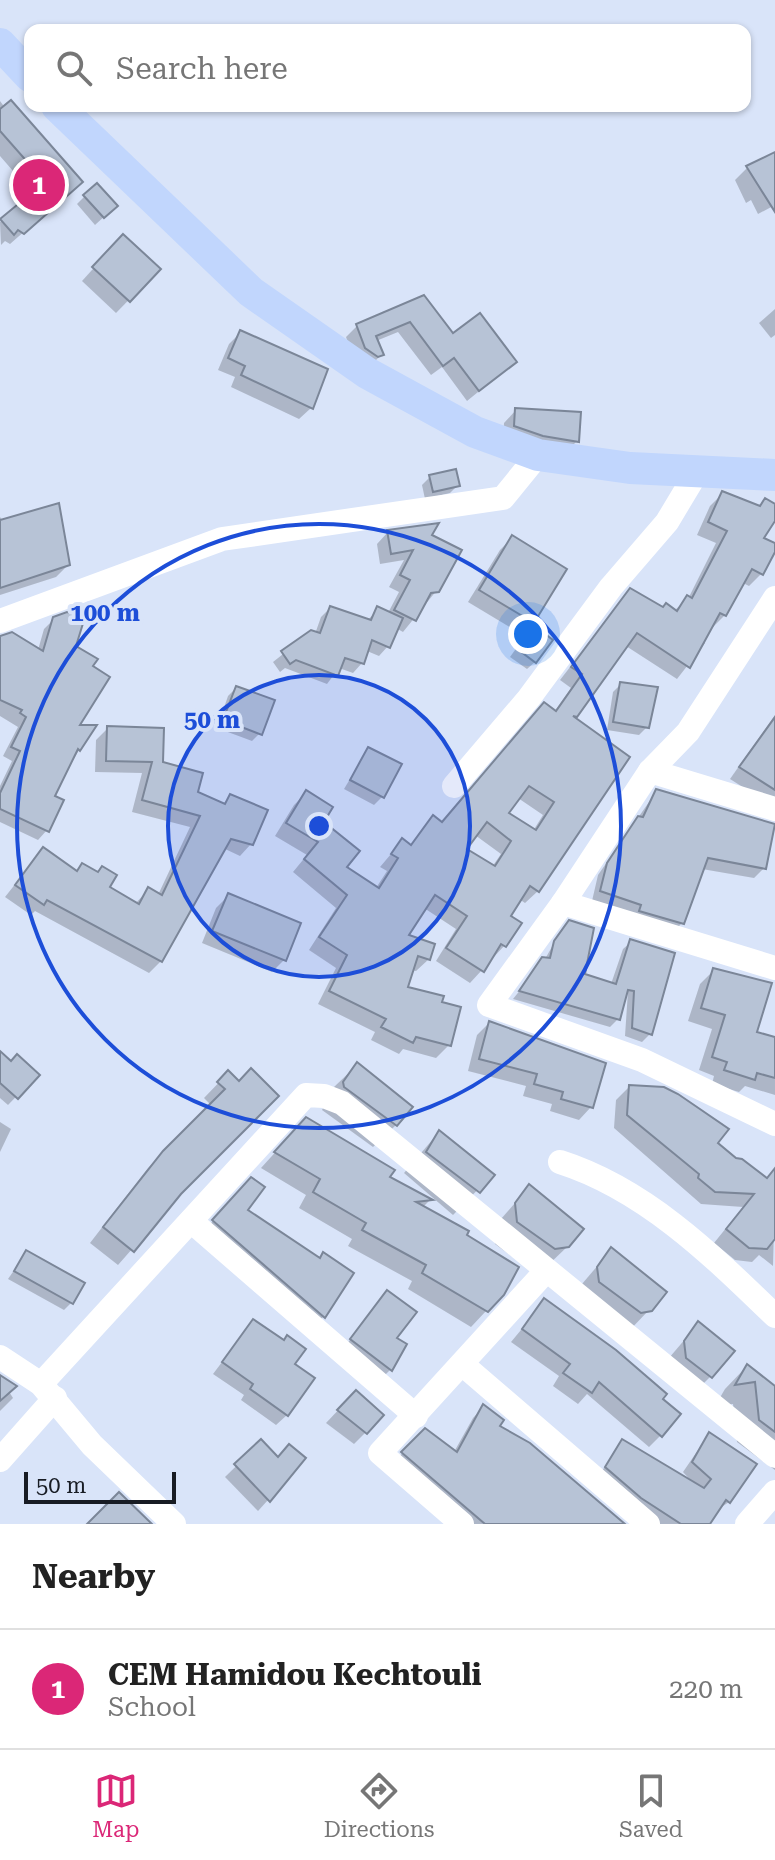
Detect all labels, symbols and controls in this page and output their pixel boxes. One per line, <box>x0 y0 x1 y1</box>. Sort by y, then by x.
search box <box>24 24 751 112</box>
icon: search <box>52 46 96 90</box>
text: Search here <box>116 51 288 86</box>
pin: 1 <box>13 155 65 215</box>
text: 100 m <box>70 599 140 627</box>
your location <box>508 614 548 654</box>
text: 50 m <box>184 706 240 734</box>
centre of rings <box>305 812 333 840</box>
scale bar <box>24 1468 176 1504</box>
text: 50 m <box>36 1473 86 1498</box>
text: Nearby <box>32 1556 155 1596</box>
text: CEM Hamidou Kechtouli <box>108 1657 482 1692</box>
text: 1 <box>51 1674 65 1704</box>
text: 220 m <box>669 1674 743 1704</box>
text: School <box>108 1692 196 1722</box>
tab: Map <box>92 1769 139 1842</box>
tab: Directions <box>324 1769 434 1842</box>
tab: Saved <box>619 1769 683 1842</box>

